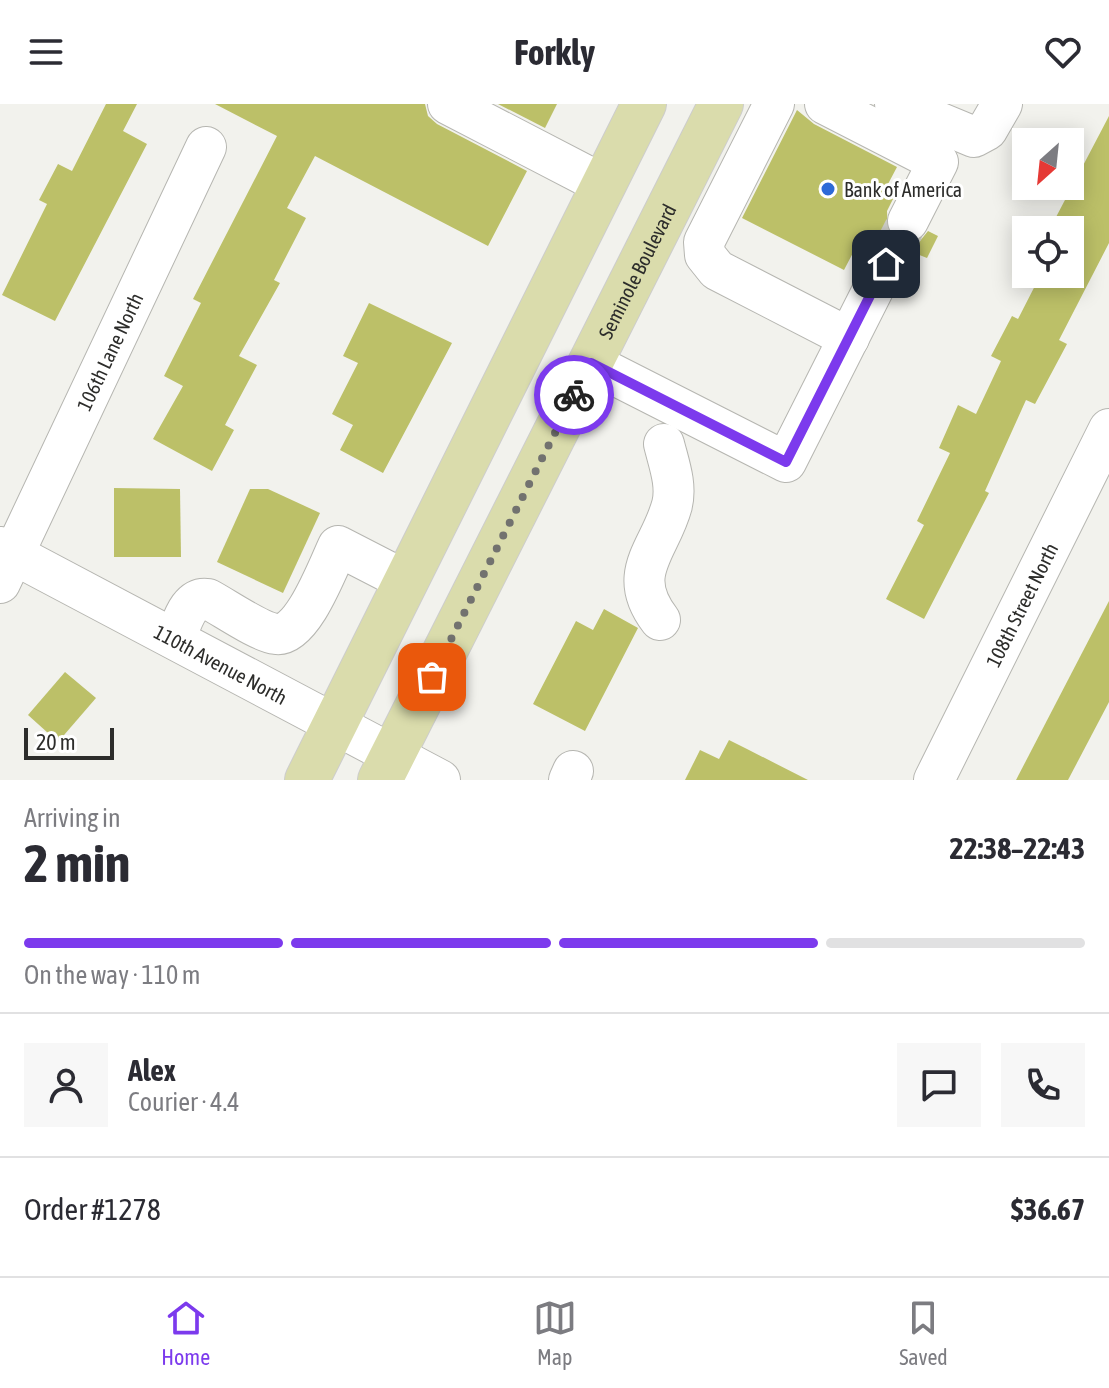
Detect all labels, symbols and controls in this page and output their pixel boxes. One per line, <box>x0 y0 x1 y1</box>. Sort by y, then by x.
icon: menu <box>24 30 68 74</box>
icon: heart <box>1041 30 1085 74</box>
text: Forkly <box>514 31 595 73</box>
north arrow <box>1012 128 1084 200</box>
map controls <box>1012 128 1084 288</box>
place label: Bank of America <box>844 178 962 201</box>
marker: Bank of America <box>819 180 837 198</box>
street label: Seminole Boulevard <box>593 200 680 342</box>
button: locate <box>1012 216 1084 288</box>
pin <box>852 230 920 298</box>
icon: home <box>864 242 908 286</box>
street label: 106th Lane North <box>72 289 147 414</box>
courier <box>534 355 614 435</box>
icon: bike <box>552 373 596 417</box>
street label: 108th Street North <box>981 539 1062 670</box>
street label: 110th Avenue North <box>151 619 291 709</box>
pin <box>398 643 466 711</box>
icon: bag <box>410 655 454 699</box>
scale bar <box>24 724 114 760</box>
text: 20 m <box>36 729 76 755</box>
text: Arriving in <box>24 803 121 833</box>
text: 22:38–22:43 <box>950 831 1085 865</box>
text: 2 min <box>24 833 130 893</box>
text: On the way · 110 m <box>24 960 201 990</box>
button: person <box>24 1043 108 1127</box>
button: chat <box>897 1043 981 1127</box>
button: phone <box>1001 1043 1085 1127</box>
text: Alex <box>128 1053 176 1087</box>
text: Courier · 4.4 <box>128 1087 239 1117</box>
text: Order #1278 <box>24 1192 161 1226</box>
text: $36.67 <box>1011 1192 1085 1226</box>
tab: Home <box>161 1296 210 1370</box>
tab: Map <box>533 1296 577 1370</box>
tab: Saved <box>899 1296 948 1370</box>

